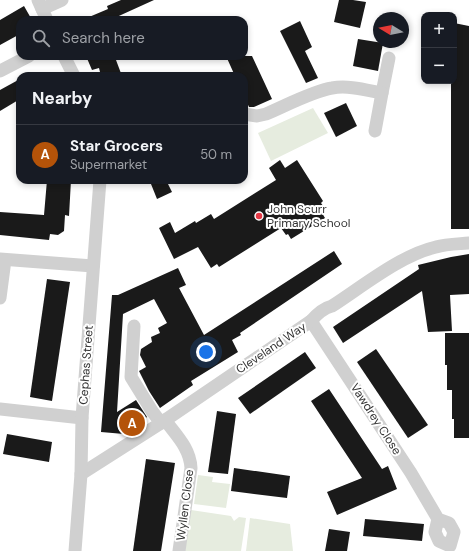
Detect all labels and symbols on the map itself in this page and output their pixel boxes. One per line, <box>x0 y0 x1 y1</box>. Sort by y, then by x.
north arrow <box>373 12 409 48</box>
place label: John Scurr Primary School <box>267 201 350 231</box>
marker: John Scurr Primary School <box>254 211 264 221</box>
street label: Cleveland Way <box>233 318 310 377</box>
street label: Cephas Street <box>75 324 97 405</box>
your location <box>196 342 216 362</box>
street label: Vawdrey Close <box>347 380 405 458</box>
pin: A <box>119 408 145 438</box>
street label: Wyllen Close <box>173 468 197 542</box>

